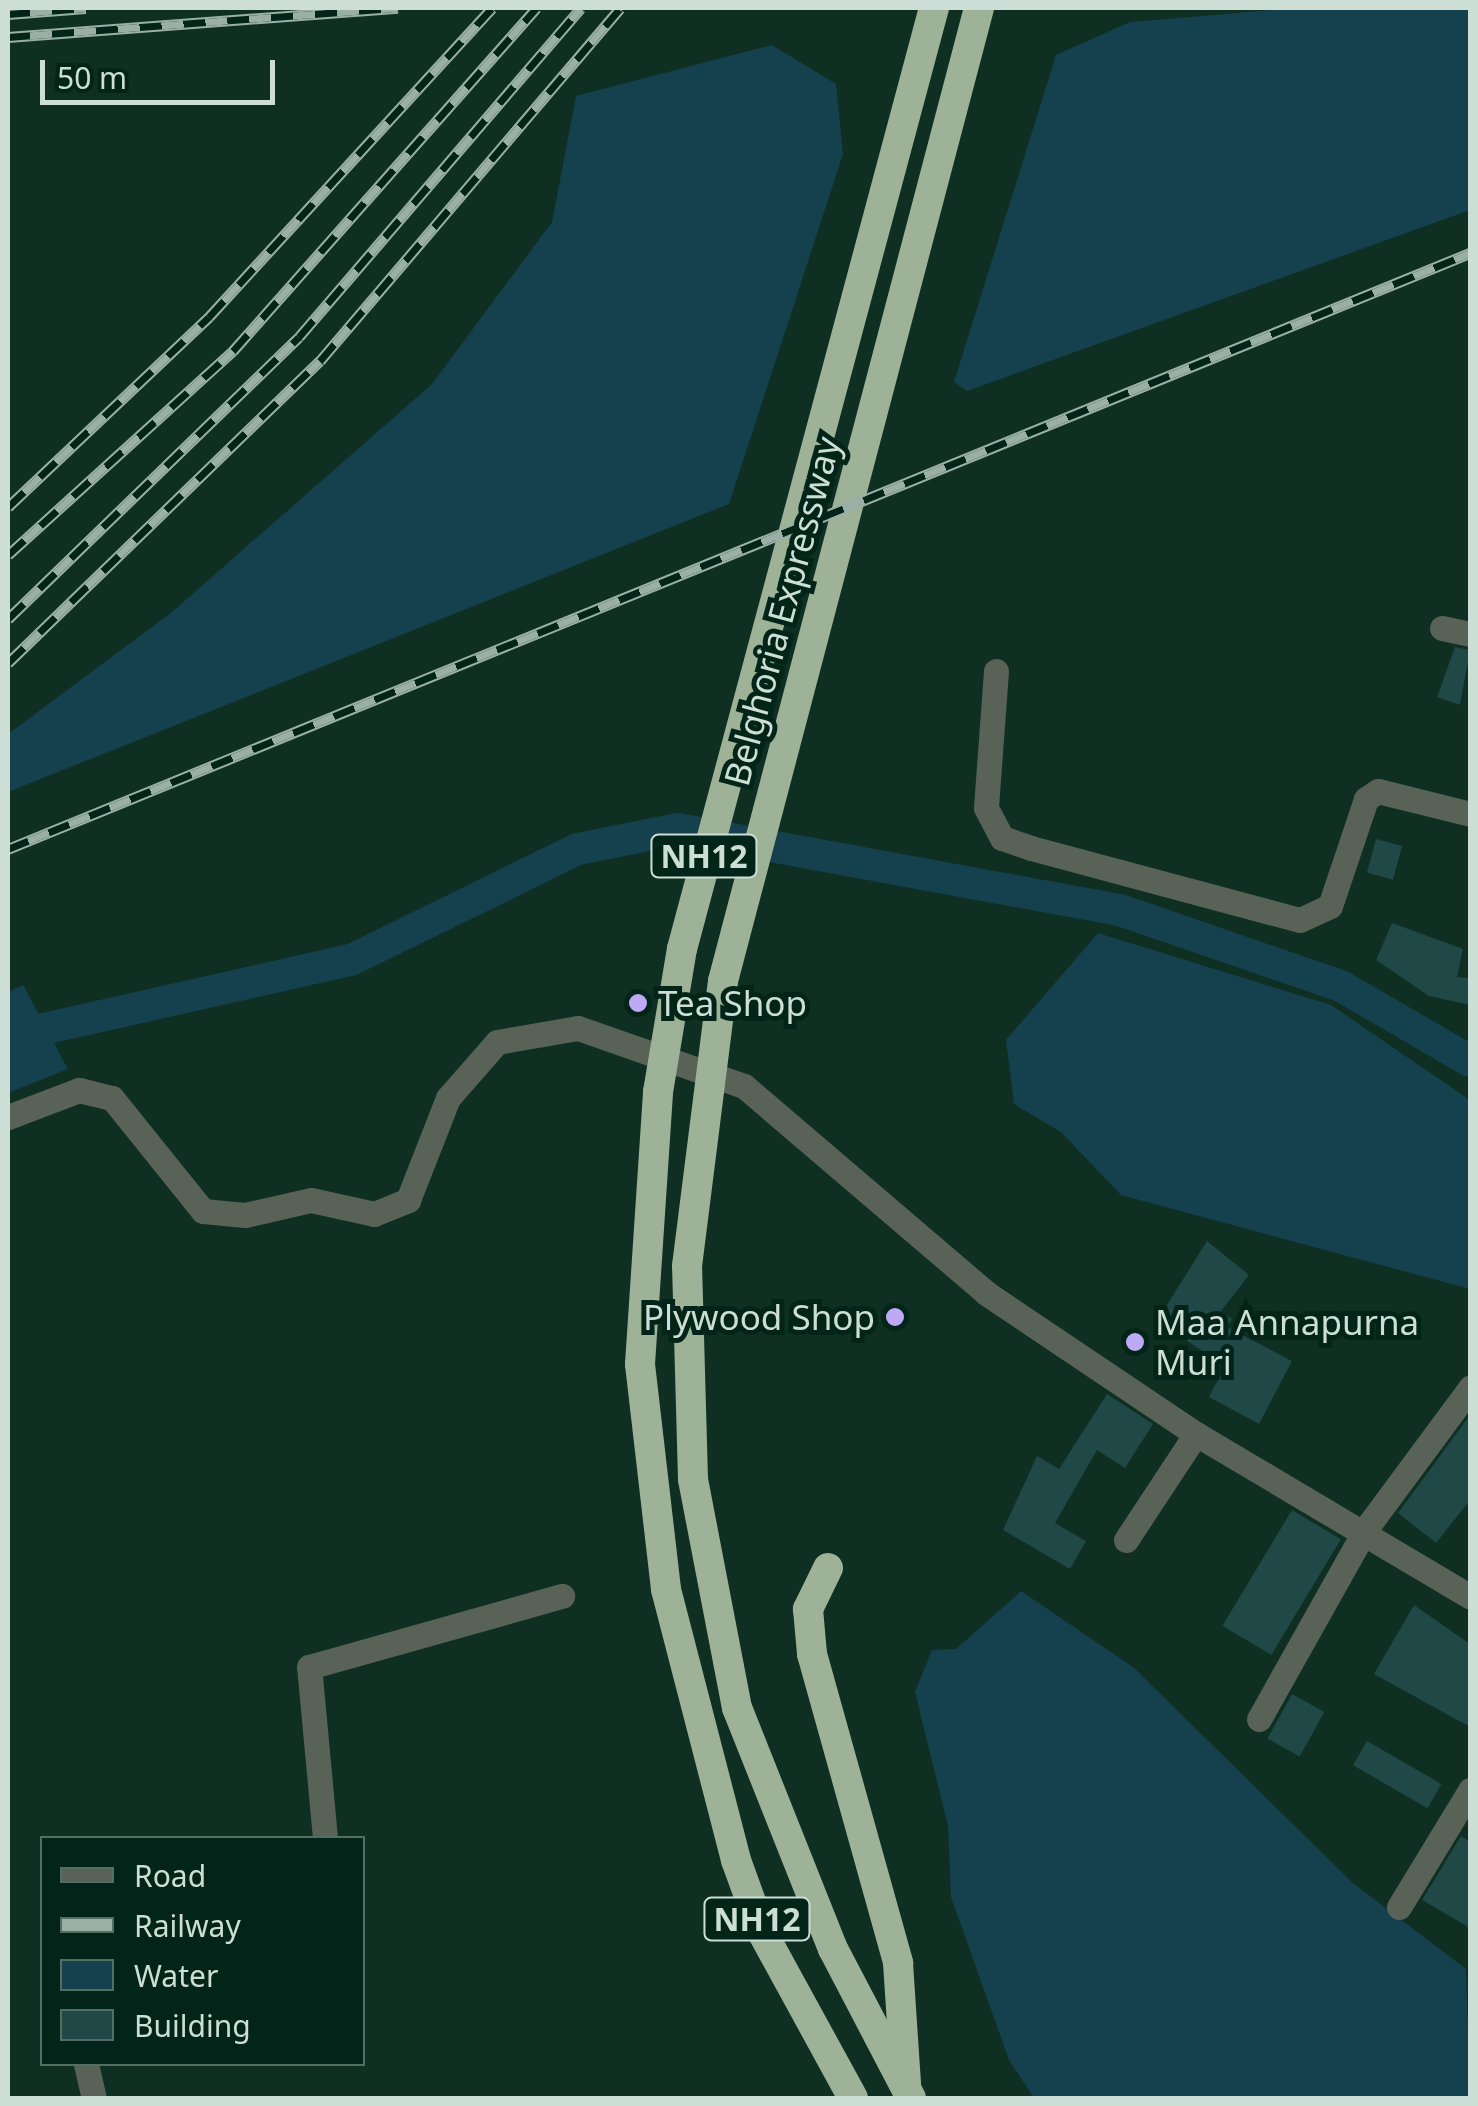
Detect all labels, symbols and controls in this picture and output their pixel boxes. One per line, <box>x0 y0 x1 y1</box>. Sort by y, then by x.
scale bar <box>45 40 280 102</box>
text: 50 m <box>57 57 127 98</box>
street label: Belghoria Expressway <box>715 432 849 790</box>
road number: NH12 <box>649 829 759 883</box>
place label: Tea Shop <box>658 982 807 1024</box>
marker: Tea Shop <box>627 992 649 1014</box>
place label: Plywood Shop <box>643 1296 875 1338</box>
place label: Maa Annapurna Muri <box>1155 1301 1419 1383</box>
marker: Plywood Shop <box>884 1306 906 1328</box>
marker: Maa Annapurna Muri <box>1124 1331 1146 1353</box>
legend <box>40 1836 365 2066</box>
text: Road <box>134 1855 206 1896</box>
road number: NH12 <box>702 1892 812 1946</box>
text: Railway <box>134 1905 241 1946</box>
text: Water <box>134 1955 218 1996</box>
text: Building <box>134 2005 251 2046</box>

